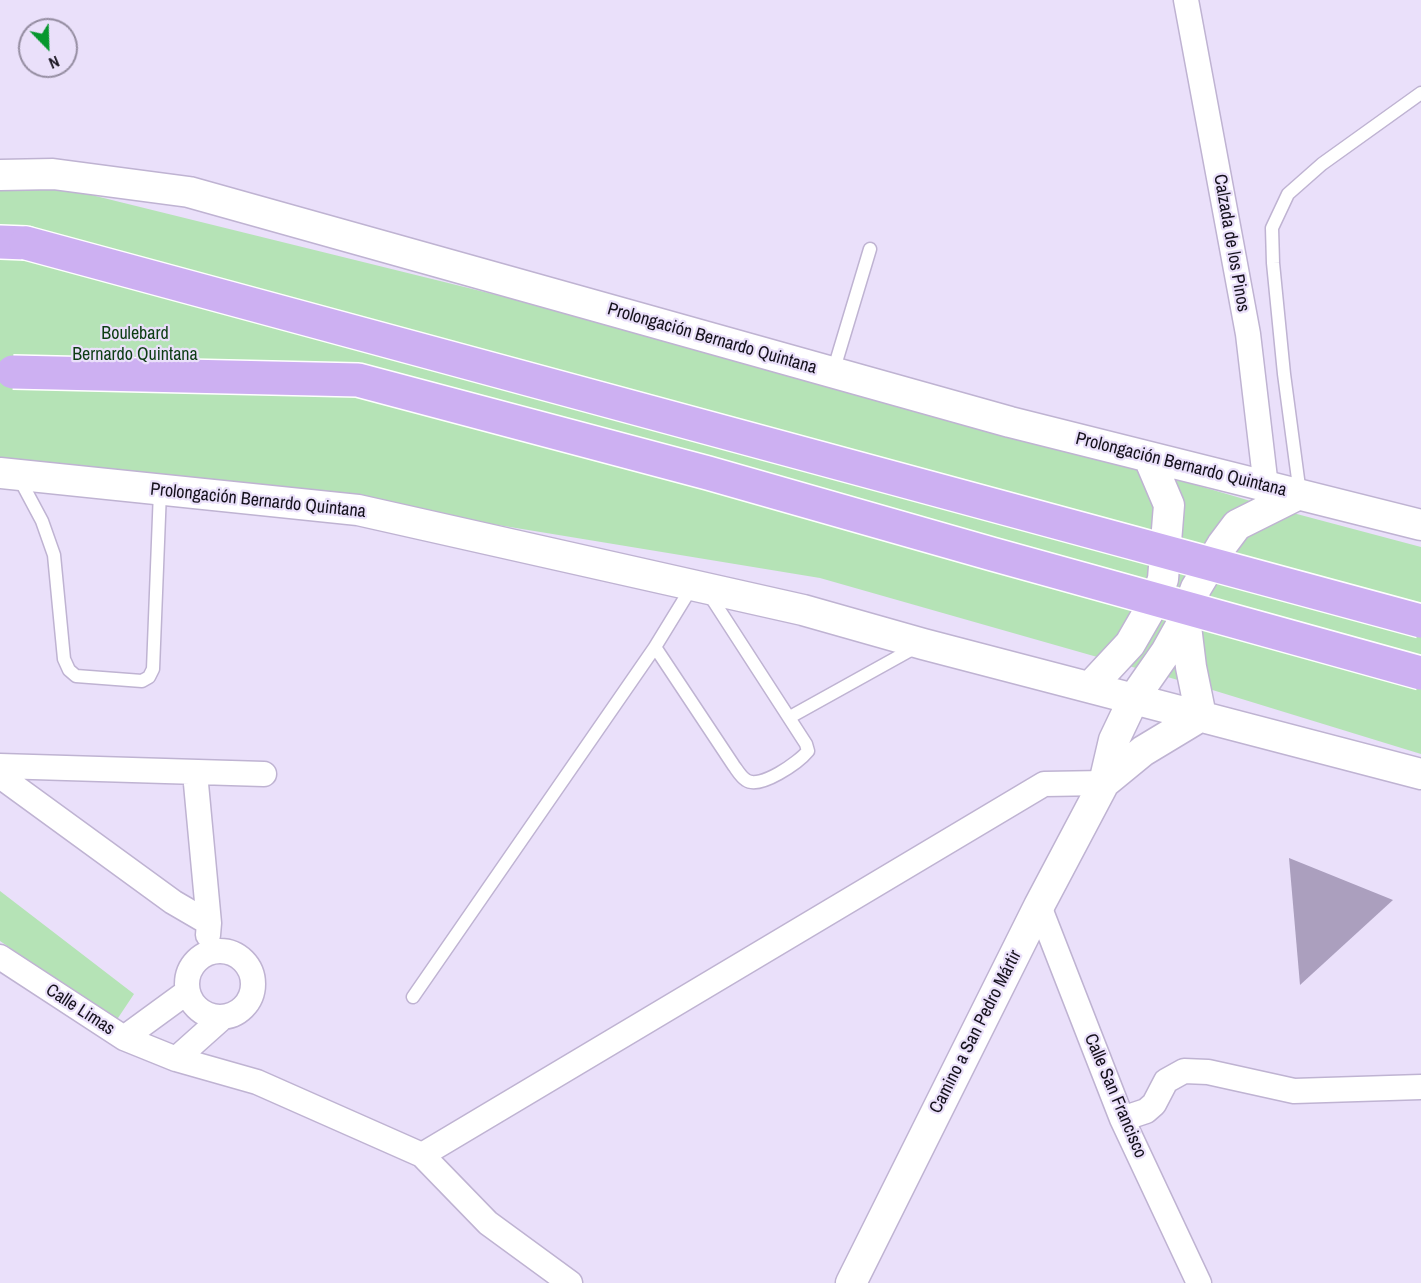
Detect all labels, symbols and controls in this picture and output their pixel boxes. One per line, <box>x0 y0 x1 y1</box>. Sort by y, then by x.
north arrow <box>18 18 78 78</box>
text: N <box>46 51 63 75</box>
street label: Calzada de los Pinos <box>1208 172 1254 314</box>
street label: Prolongación Bernardo Quintana <box>605 299 819 379</box>
park label: Boulebard Bernardo Quintana <box>72 323 198 366</box>
street label: Prolongación Bernardo Quintana <box>1073 428 1289 502</box>
street label: Prolongación Bernardo Quintana <box>149 479 367 523</box>
street label: Camino a San Pedro Mártir <box>925 947 1027 1117</box>
street label: Calle Limas <box>41 980 119 1040</box>
street label: Calle San Francisco <box>1079 1031 1151 1161</box>

